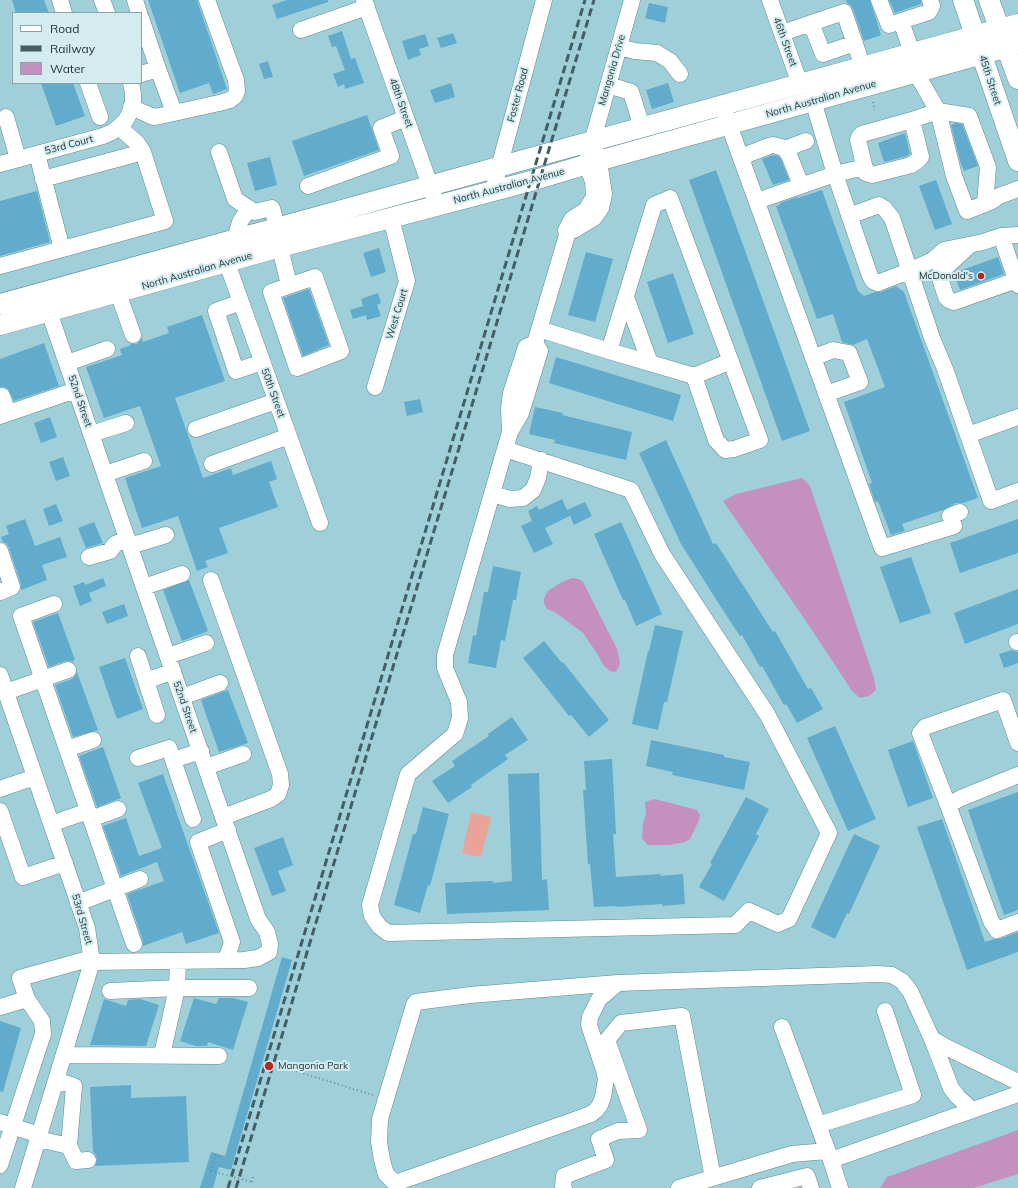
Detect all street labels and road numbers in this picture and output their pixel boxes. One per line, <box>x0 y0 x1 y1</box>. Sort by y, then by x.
street label: 46th Street <box>771 16 799 68</box>
street label: Mangonia Drive <box>596 33 628 107</box>
street label: 45th Street <box>976 54 1004 106</box>
street label: Foster Road <box>505 67 531 123</box>
street label: 48th Street <box>387 77 415 129</box>
street label: North Australian Avenue <box>764 77 878 121</box>
street label: 53rd Court <box>44 133 94 157</box>
street label: North Australian Avenue <box>452 165 566 207</box>
street label: North Australian Avenue <box>140 249 254 293</box>
street label: West Court <box>384 287 410 341</box>
street label: 50th Street <box>259 367 287 419</box>
street label: 52nd Street <box>66 373 94 429</box>
street label: 52nd Street <box>171 679 199 735</box>
street label: 53rd Street <box>69 892 95 946</box>

